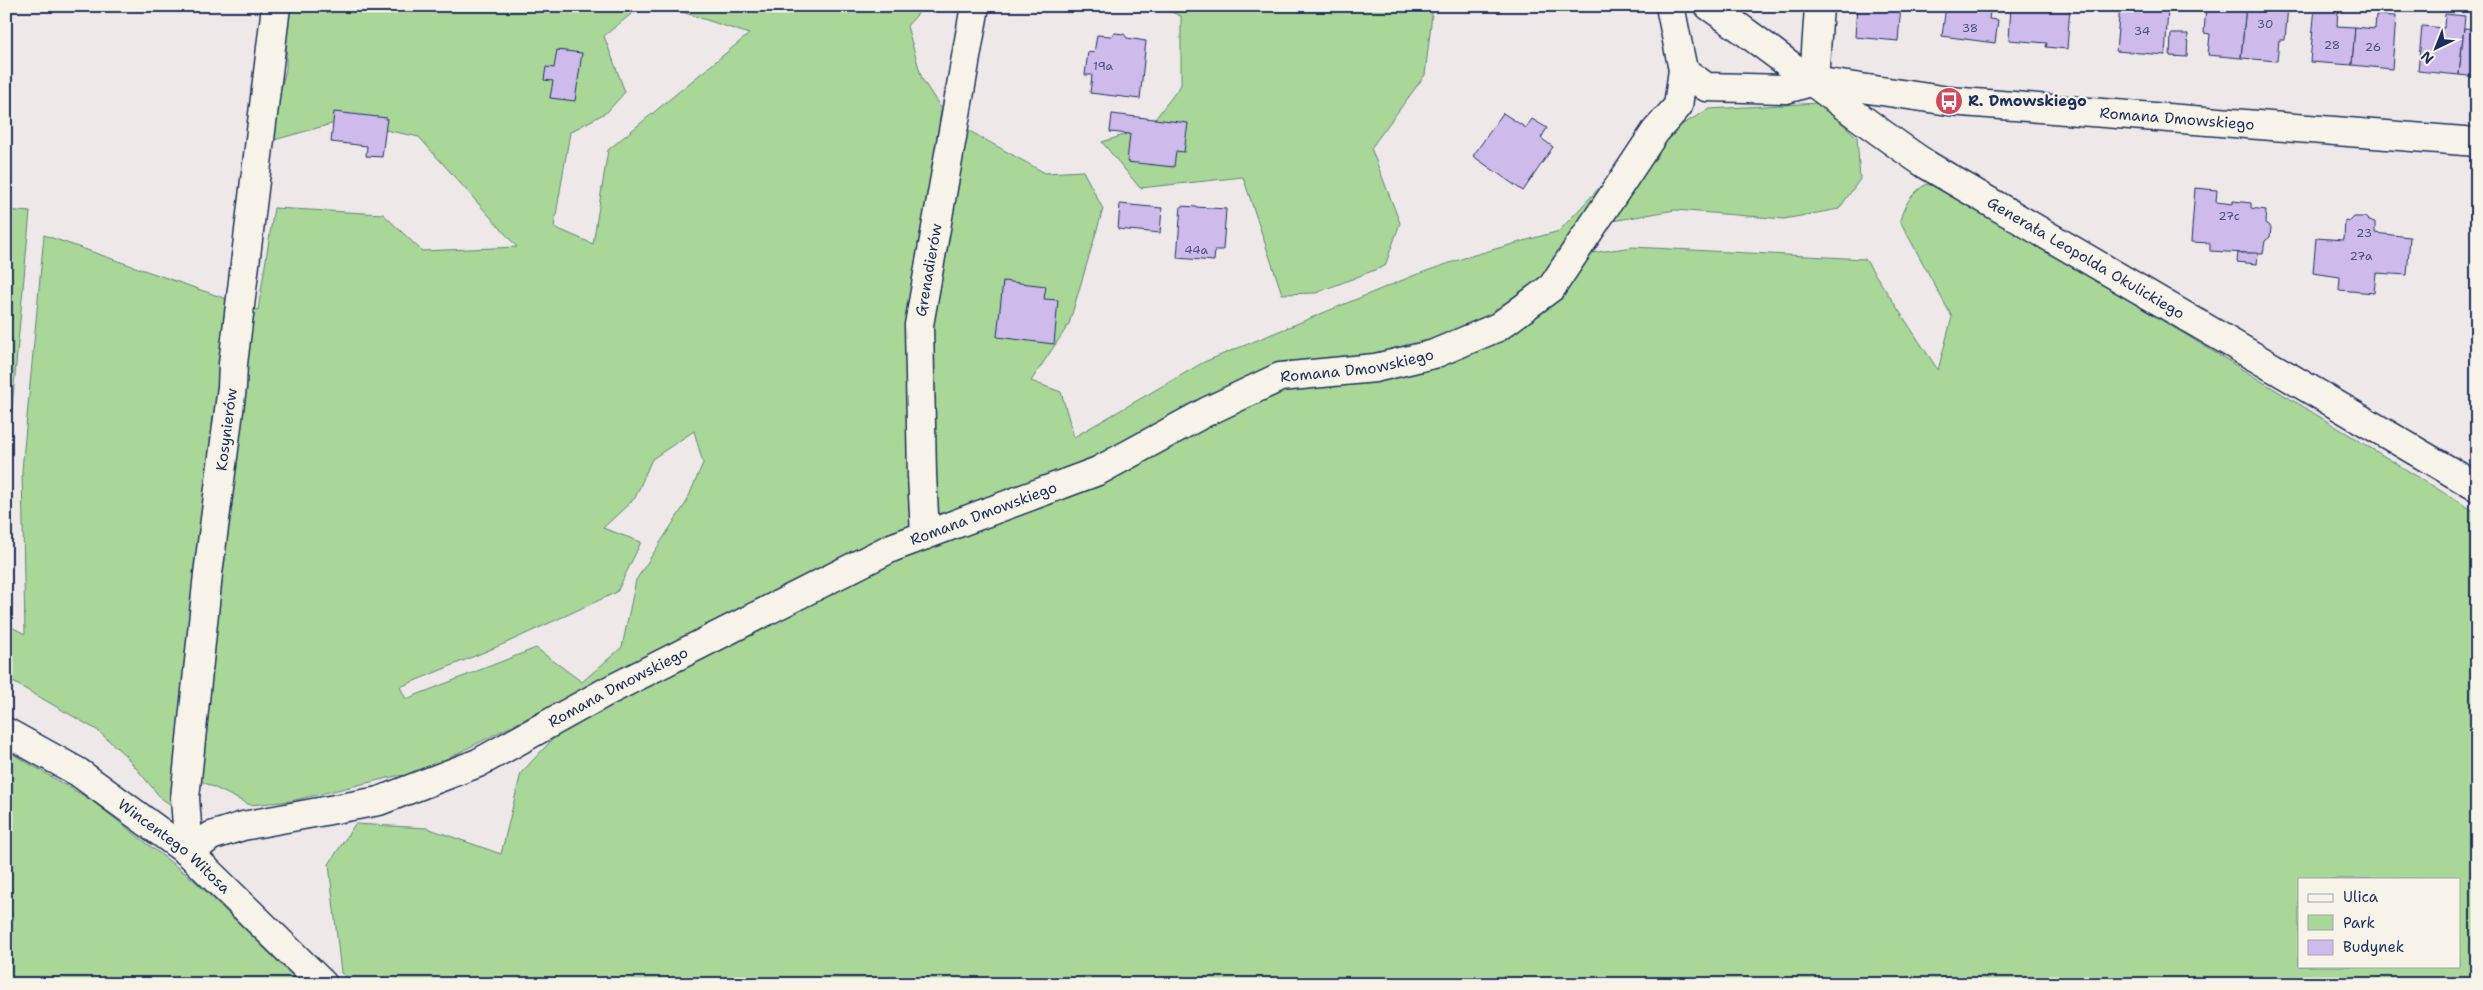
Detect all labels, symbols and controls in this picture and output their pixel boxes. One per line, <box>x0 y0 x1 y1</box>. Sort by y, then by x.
house number: 30 <box>2257 16 2273 32</box>
house number: 38 <box>1962 20 1978 36</box>
north arrow <box>2410 22 2460 72</box>
house number: 34 <box>2134 23 2150 39</box>
house number: 28 <box>2324 37 2340 53</box>
house number: 26 <box>2365 39 2381 55</box>
text: N <box>2417 47 2437 68</box>
house number: 19a <box>1093 58 1114 74</box>
bus stop icon: R. Dmowskiego <box>1934 86 1964 116</box>
place label: R. Dmowskiego <box>1968 91 2087 111</box>
street label: Romana Dmowskiego <box>2099 103 2255 135</box>
street label: Generała Leopolda Okulickiego <box>1984 192 2188 324</box>
house number: 27c <box>2218 208 2240 224</box>
street label: Grenadierów <box>911 222 947 318</box>
house number: 23 <box>2356 225 2372 241</box>
house number: 44a <box>1184 242 1208 258</box>
house number: 27a <box>2350 248 2373 264</box>
street label: Romana Dmowskiego <box>1279 344 1436 387</box>
street label: Kosynierów <box>211 387 242 472</box>
street label: Romana Dmowskiego <box>907 477 1060 550</box>
street label: Romana Dmowskiego <box>545 642 691 732</box>
street label: Wincentego Witosa <box>114 794 235 899</box>
legend <box>2298 878 2460 968</box>
text: Ulica <box>2343 887 2379 907</box>
text: Park <box>2343 913 2375 933</box>
text: Budynek <box>2343 937 2404 957</box>

